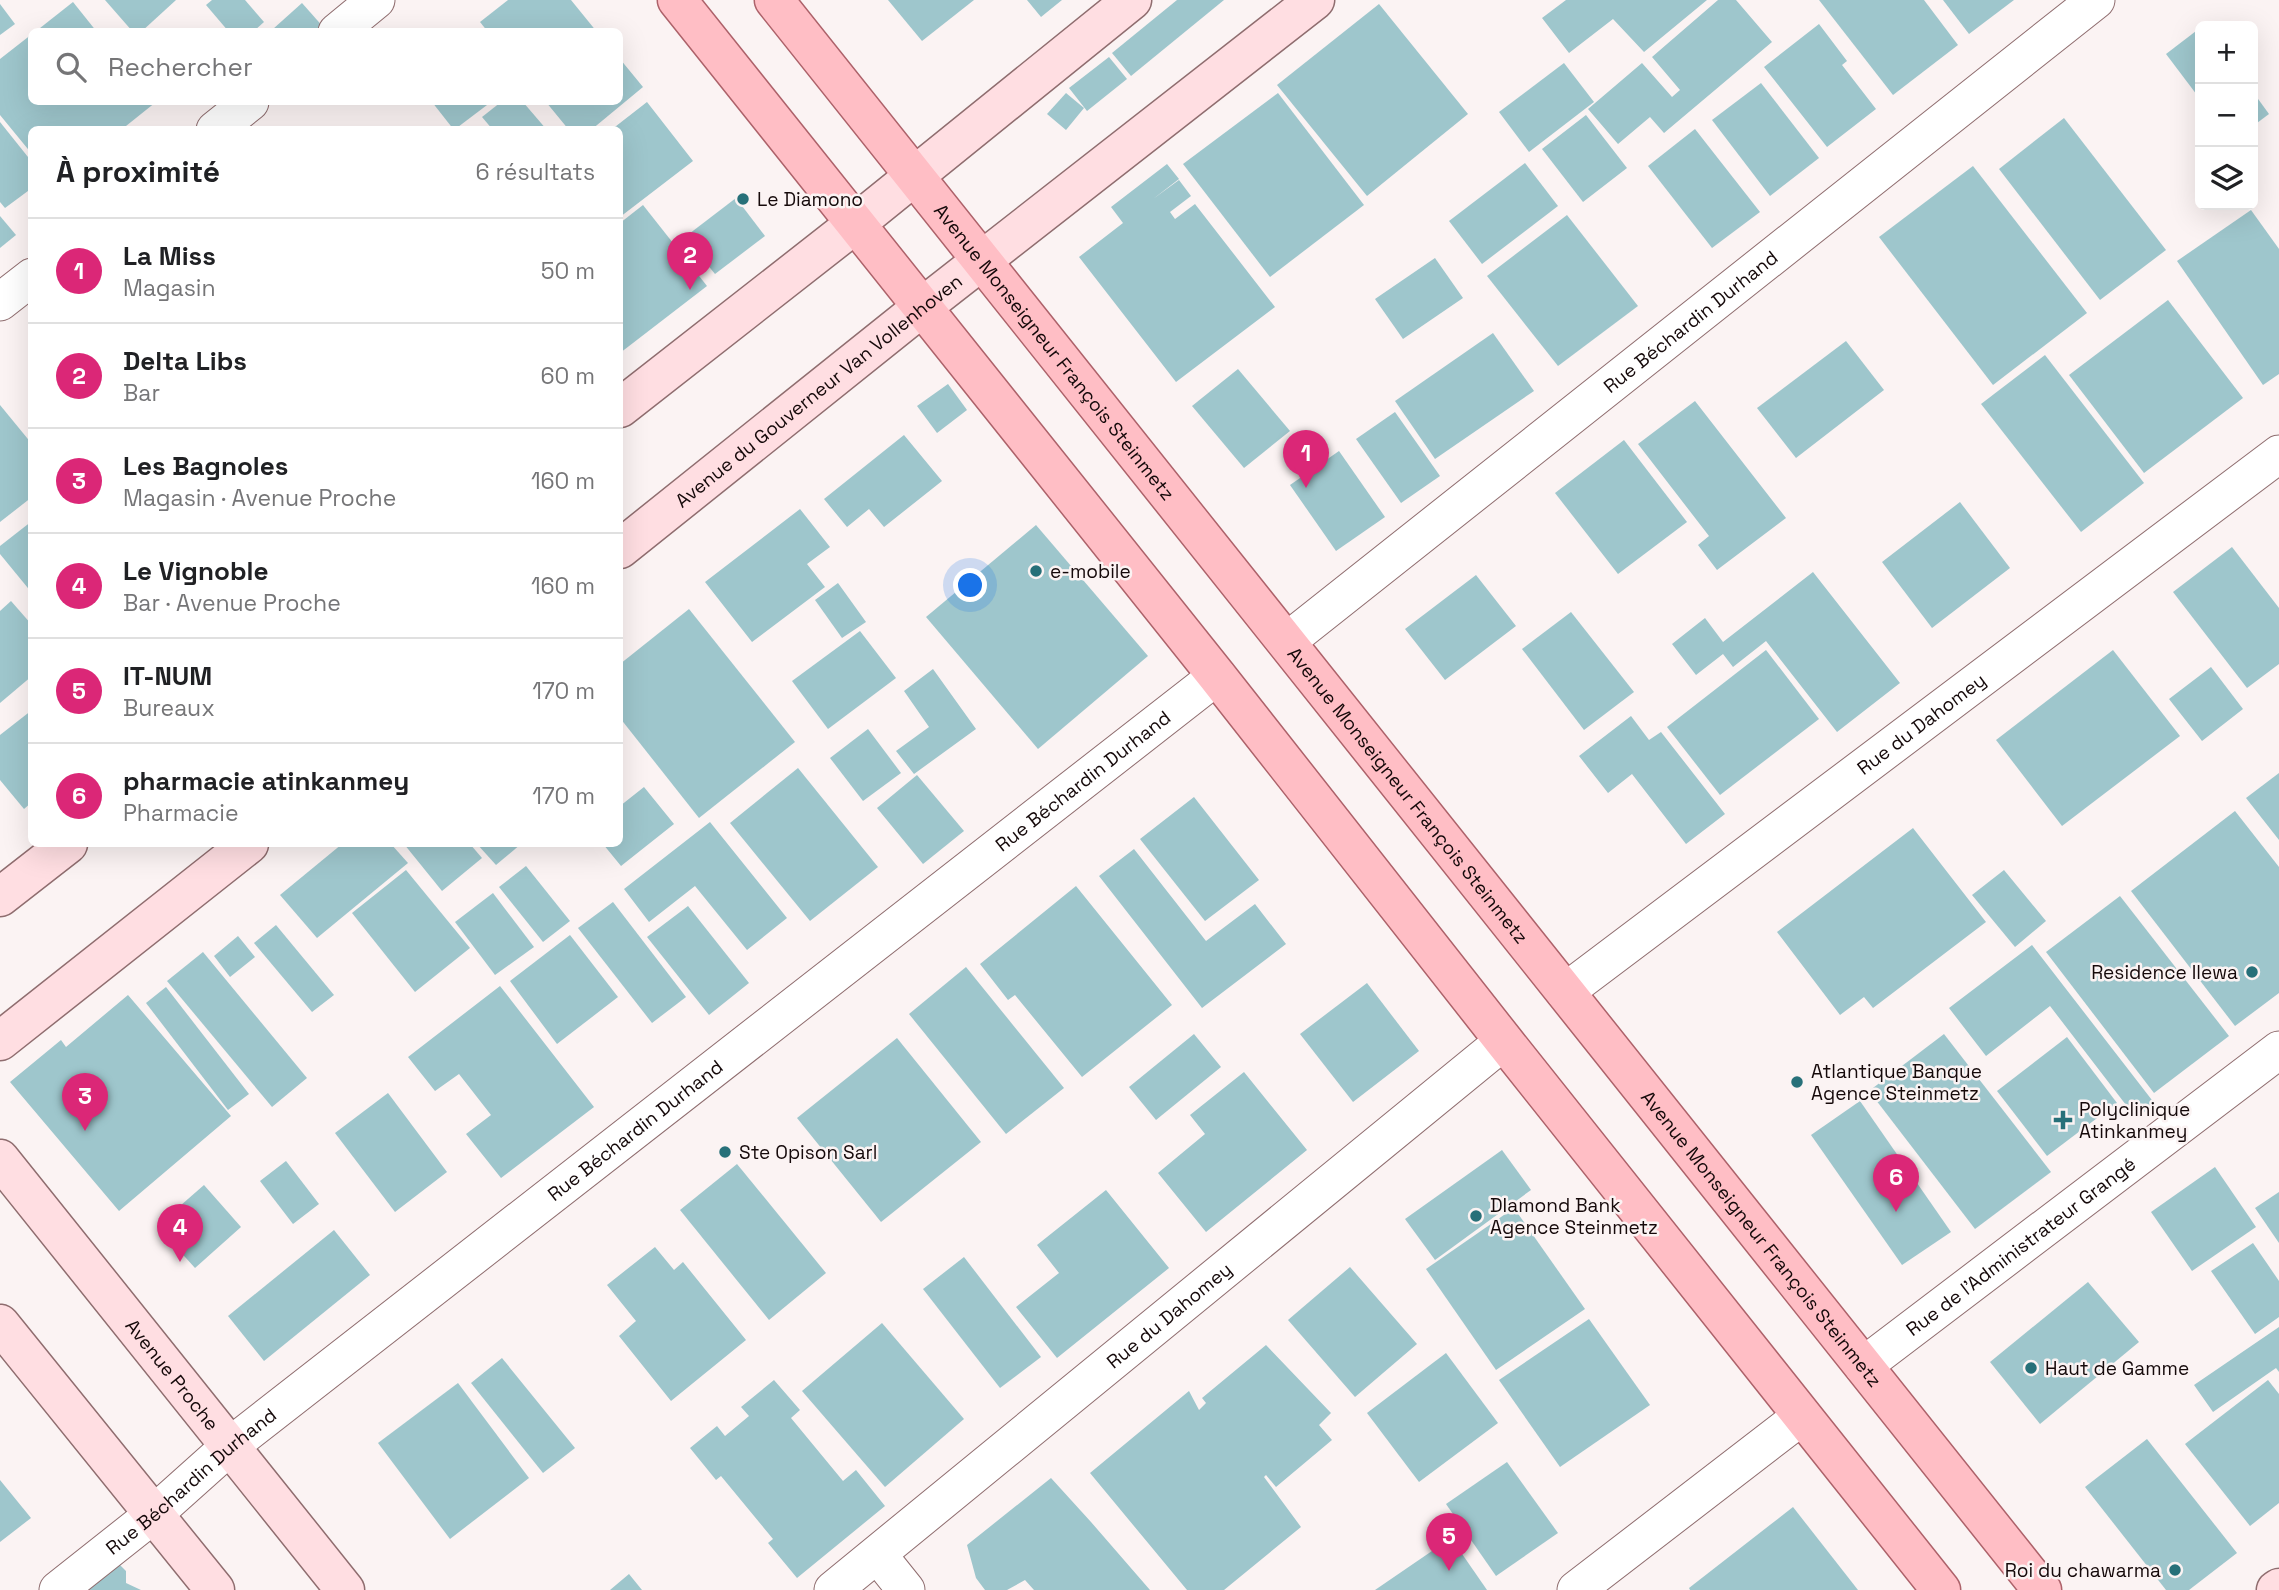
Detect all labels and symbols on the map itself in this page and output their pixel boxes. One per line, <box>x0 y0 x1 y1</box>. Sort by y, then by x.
place label: Le Diamono <box>757 187 863 212</box>
marker: Le Diamono <box>735 191 751 207</box>
street label: Avenue Monseigneur François Steinmetz <box>929 198 1180 505</box>
pin: 2 <box>667 232 713 290</box>
street label: Rue Béchardin Durhand <box>1598 245 1783 398</box>
street label: Avenue du Gouverneur Van Vollenhoven <box>670 268 967 513</box>
pin: 1 <box>1283 430 1329 488</box>
place label: e-mobile <box>1050 559 1131 584</box>
marker: e-mobile <box>1028 563 1044 579</box>
your location <box>953 568 987 602</box>
street label: Avenue Monseigneur François Steinmetz <box>1282 642 1534 949</box>
street label: Rue du Dahomey <box>1852 667 1991 780</box>
street label: Rue Béchardin Durhand <box>990 705 1176 857</box>
place label: Residence Ilewa <box>2091 960 2238 985</box>
marker: Residence Ilewa <box>2244 964 2260 980</box>
street label: Rue Béchardin Durhand <box>542 1054 728 1206</box>
place label: Atlantique Banque Agence Steinmetz <box>1811 1059 1982 1106</box>
pin: 3 <box>62 1073 108 1131</box>
marker: Atlantique Banque Agence Steinmetz <box>1789 1074 1805 1090</box>
street label: Avenue Monseigneur François Steinmetz <box>1636 1085 1888 1392</box>
place label: Polyclinique Atinkanmey <box>2079 1097 2190 1144</box>
marker: Polyclinique Atinkanmey <box>2053 1110 2073 1130</box>
place label: Ste Opison Sarl <box>739 1140 877 1165</box>
marker: Ste Opison Sarl <box>717 1144 733 1160</box>
street label: Rue de l'Administrateur Grangé <box>1901 1151 2141 1341</box>
pin: 6 <box>1873 1154 1919 1212</box>
place label: DIamond Bank Agence Steinmetz <box>1490 1193 1658 1240</box>
pin: 4 <box>157 1204 203 1262</box>
marker: DIamond Bank Agence Steinmetz <box>1468 1208 1484 1224</box>
street label: Rue du Dahomey <box>1101 1257 1237 1374</box>
street label: Avenue Proche <box>120 1313 225 1435</box>
place label: Haut de Gamme <box>2045 1356 2189 1381</box>
marker: Haut de Gamme <box>2023 1360 2039 1376</box>
street label: Rue Béchardin Durhand <box>101 1402 281 1560</box>
pin: 5 <box>1426 1513 1472 1571</box>
place label: Roi du chawarma <box>2005 1558 2161 1583</box>
marker: Roi du chawarma <box>2167 1562 2183 1578</box>

